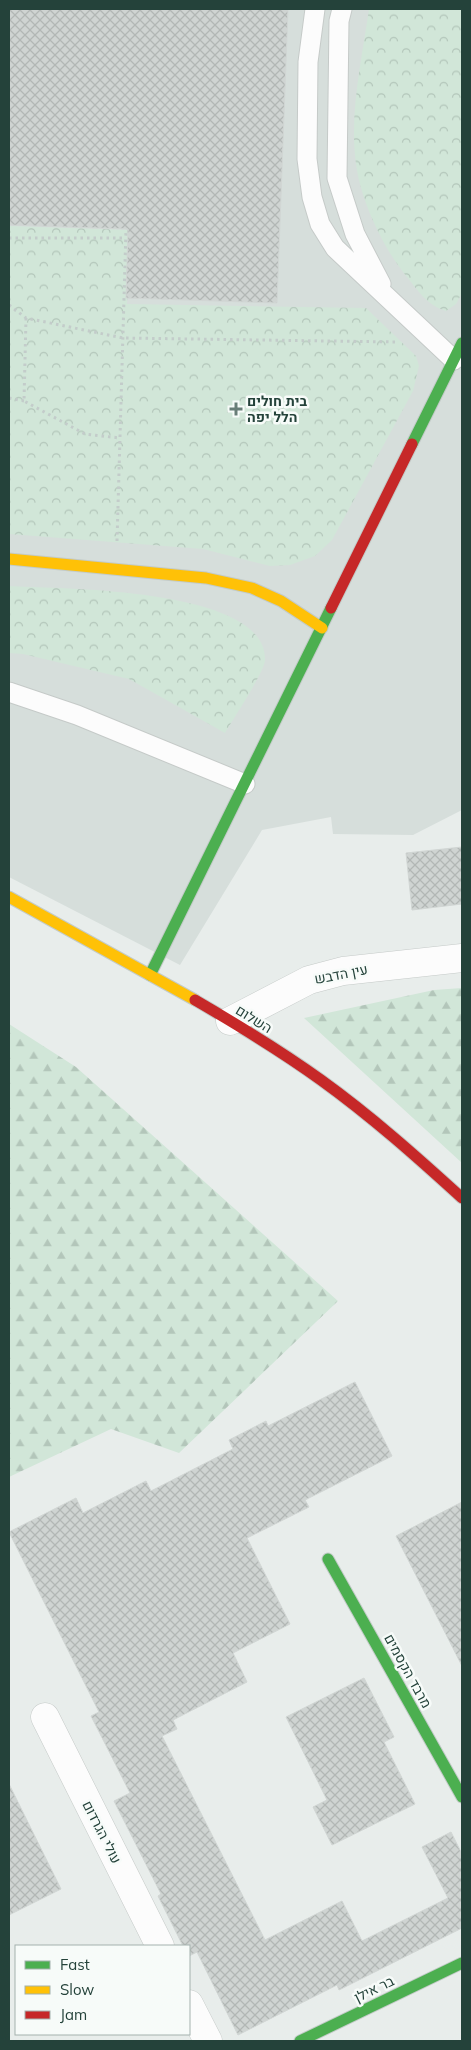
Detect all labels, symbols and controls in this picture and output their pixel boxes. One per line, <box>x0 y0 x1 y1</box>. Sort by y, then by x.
place label: בית חולים הלל יפה <box>247 392 307 426</box>
marker: בית חולים הלל יפה <box>229 402 243 416</box>
street label: עין הדבש <box>313 960 369 988</box>
street label: השלום <box>232 1001 276 1037</box>
street label: מרבד הקסמים <box>380 1631 436 1711</box>
street label: עולי הגרדום <box>79 1798 125 1866</box>
legend <box>15 1945 190 2035</box>
text: Fast <box>60 1955 90 1974</box>
street label: בר אילן <box>351 1971 398 2006</box>
text: Slow <box>60 1980 94 1999</box>
text: Jam <box>60 2005 87 2024</box>

